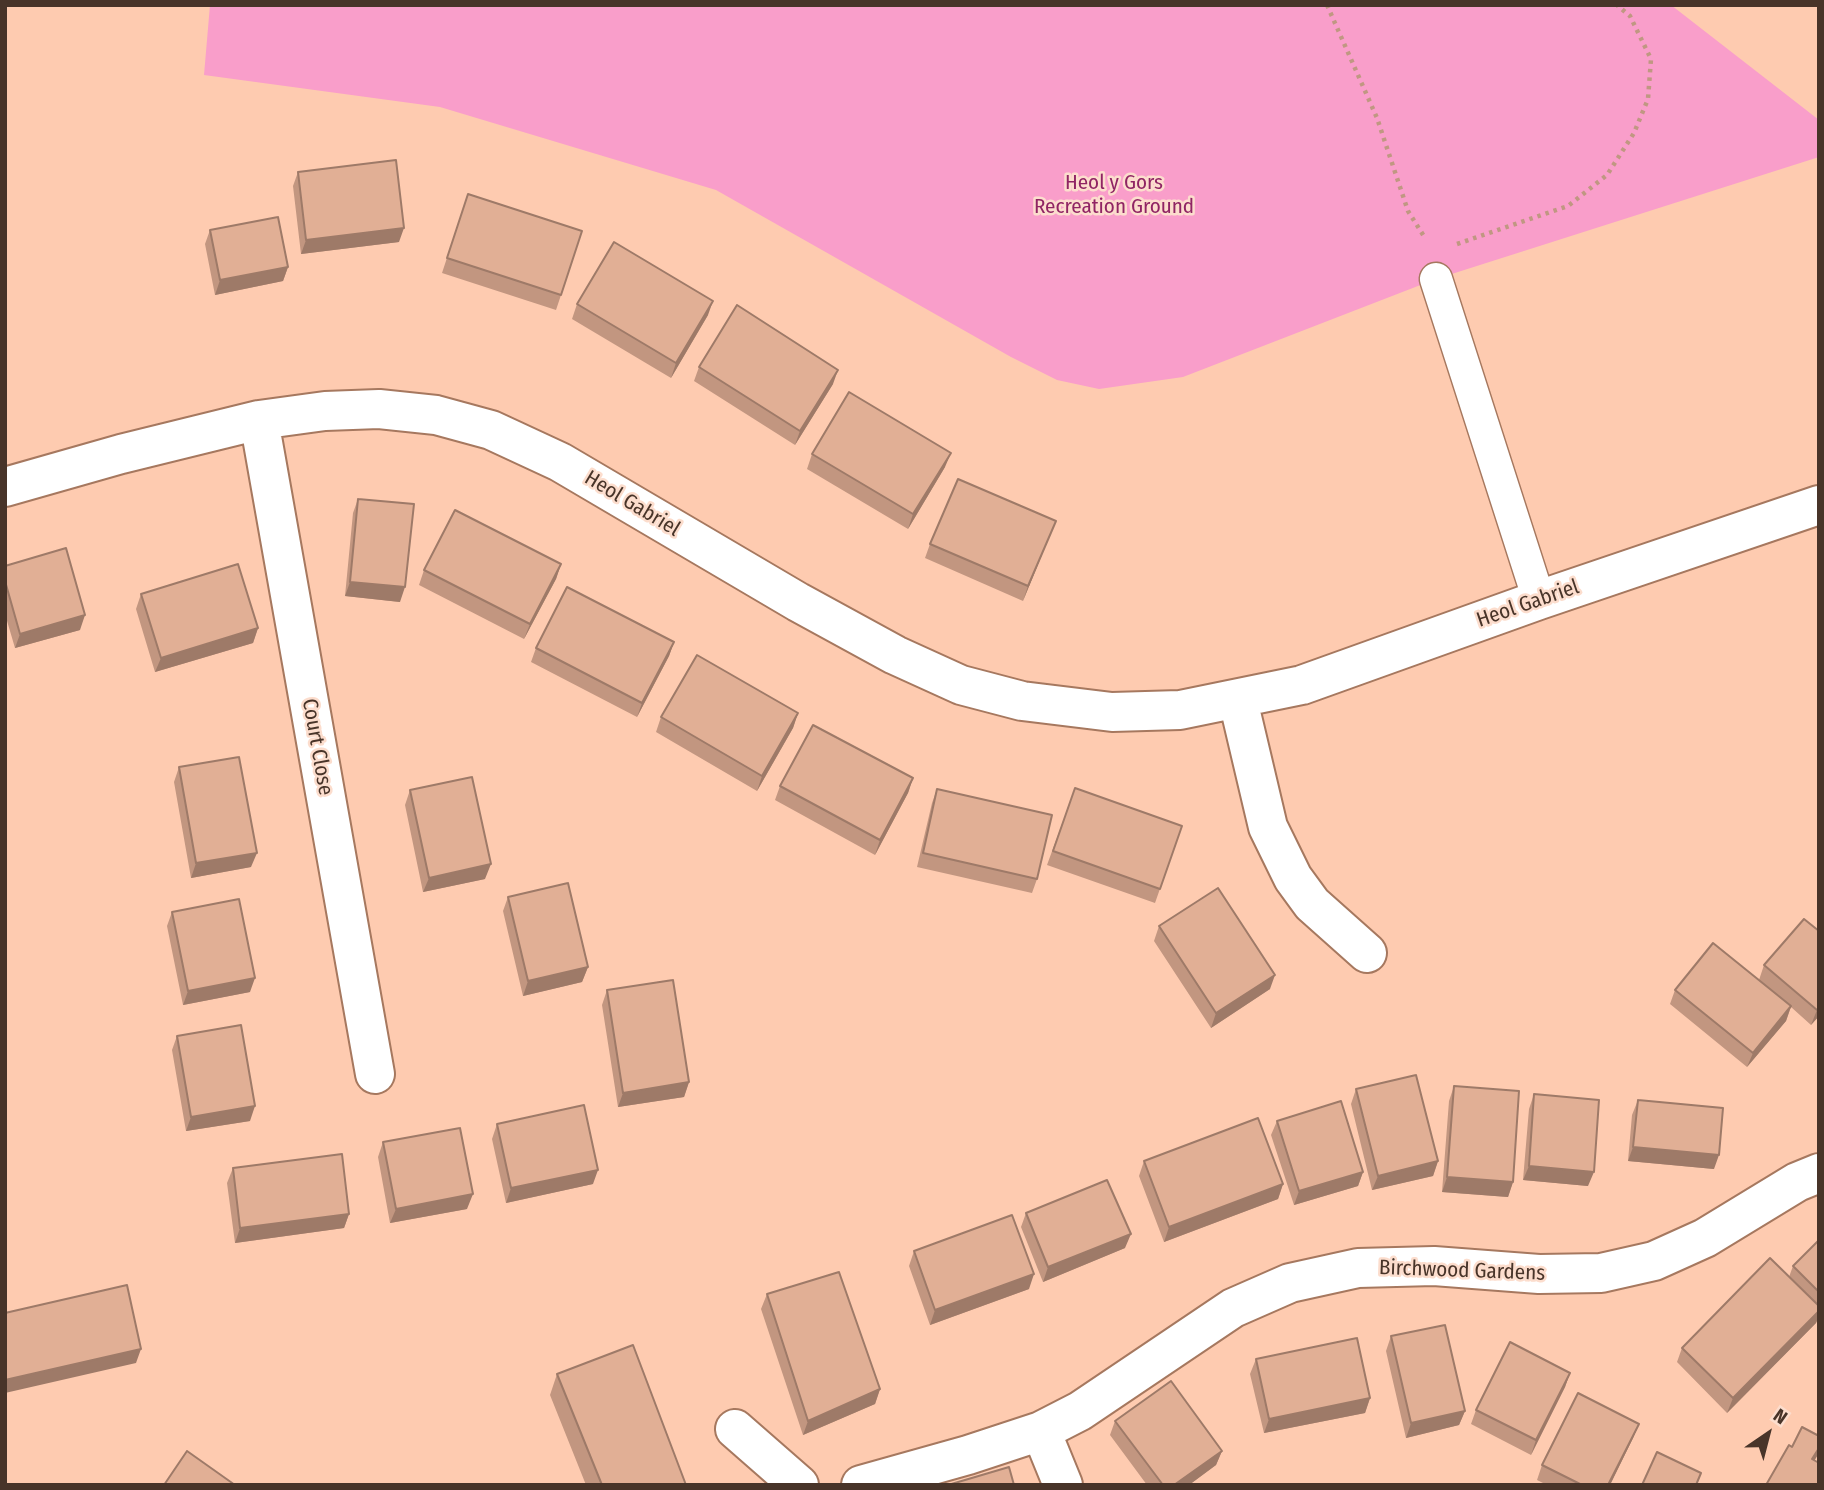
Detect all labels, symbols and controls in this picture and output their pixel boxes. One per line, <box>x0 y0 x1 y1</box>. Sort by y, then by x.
park label: Heol y Gors Recreation Ground <box>1034 170 1194 220</box>
street label: Heol Gabriel <box>580 466 684 542</box>
street label: Heol Gabriel <box>1473 575 1583 633</box>
street label: Court Close <box>296 697 338 797</box>
street label: Birchwood Gardens <box>1378 1256 1546 1286</box>
north arrow <box>1733 1399 1803 1469</box>
text: N <box>1769 1404 1792 1429</box>

